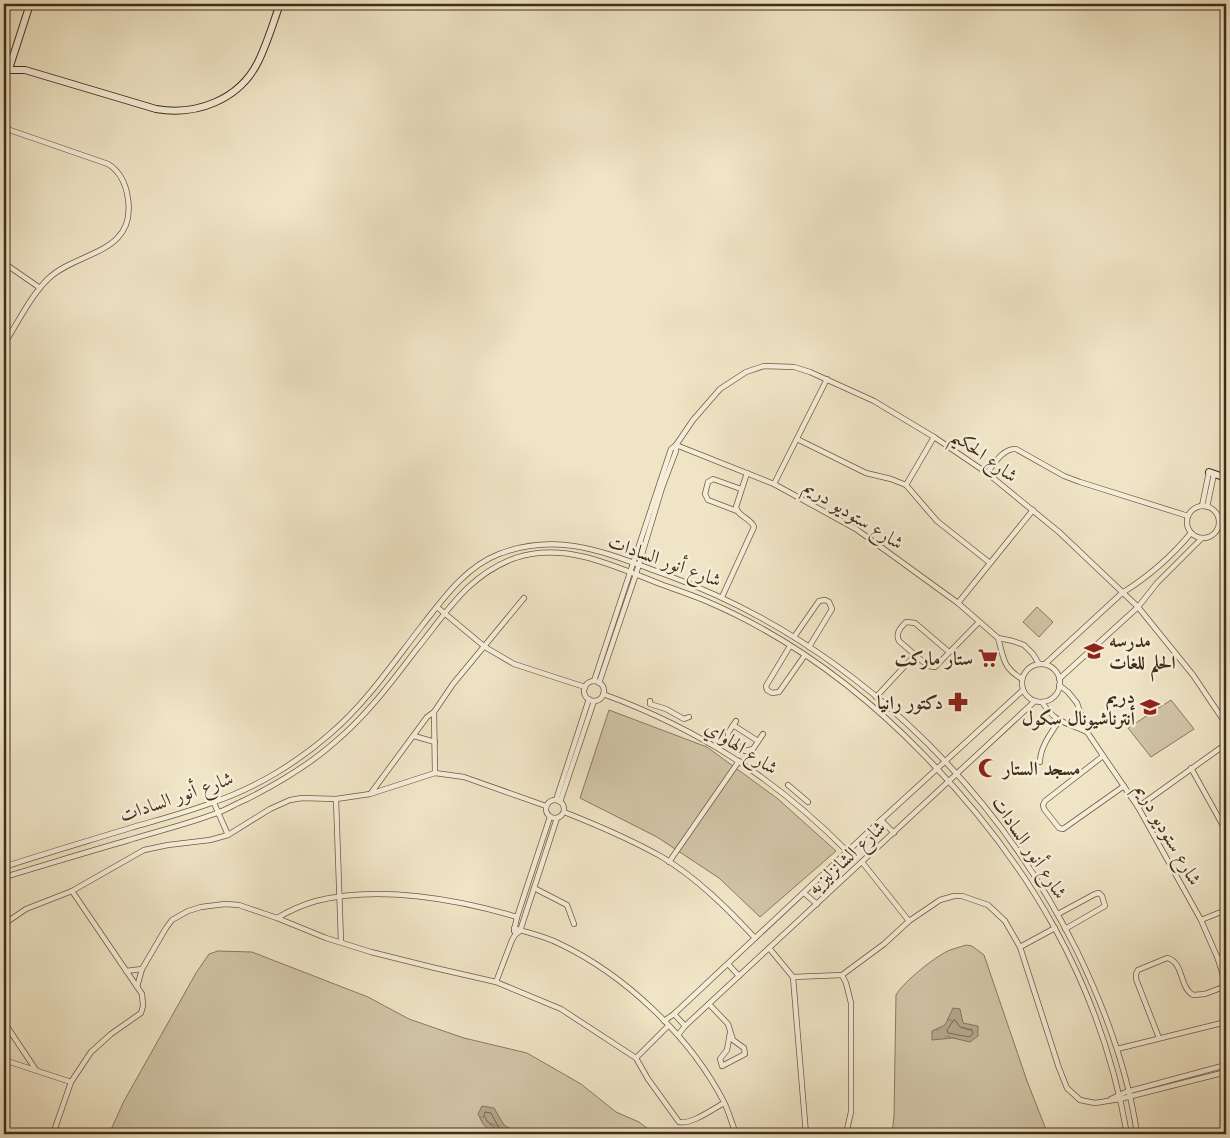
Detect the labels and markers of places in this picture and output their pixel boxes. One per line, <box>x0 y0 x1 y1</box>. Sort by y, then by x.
place label: مدرسه الحلم للغات <box>1109 633 1176 682</box>
school or university icon: مدرسه الحلم للغات <box>1083 640 1105 662</box>
supermarket icon: ستار ماركت <box>977 647 999 669</box>
place label: ستار ماركت <box>894 650 973 670</box>
place label: دريم أنترناشيونال سكول <box>1022 689 1136 731</box>
pharmacy icon: دكتور رانيا <box>947 691 969 713</box>
place label: دكتور رانيا <box>877 694 943 715</box>
school or university icon: دريم أنترناشيونال سكول <box>1139 696 1161 718</box>
mosque icon: مسجد الستار <box>977 757 999 779</box>
place label: مسجد الستار <box>1001 760 1080 780</box>

